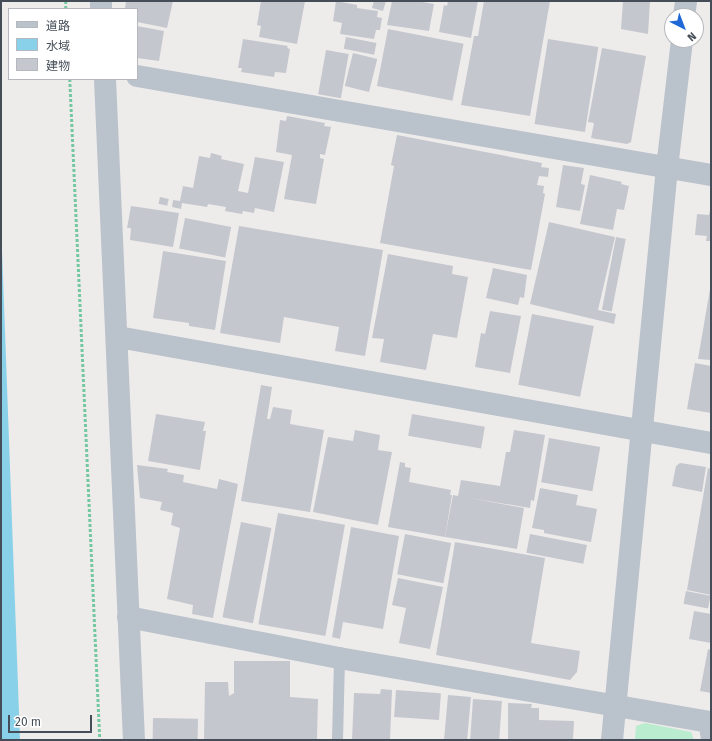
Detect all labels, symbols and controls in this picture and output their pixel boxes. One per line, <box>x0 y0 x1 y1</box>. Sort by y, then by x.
legend <box>8 8 138 80</box>
north arrow <box>664 8 704 48</box>
text: 道路 <box>46 19 70 33</box>
text: N <box>685 29 699 44</box>
text: 水域 <box>46 39 70 53</box>
text: 建物 <box>46 59 70 73</box>
scale bar <box>10 707 94 733</box>
text: 20 m <box>15 715 41 729</box>

